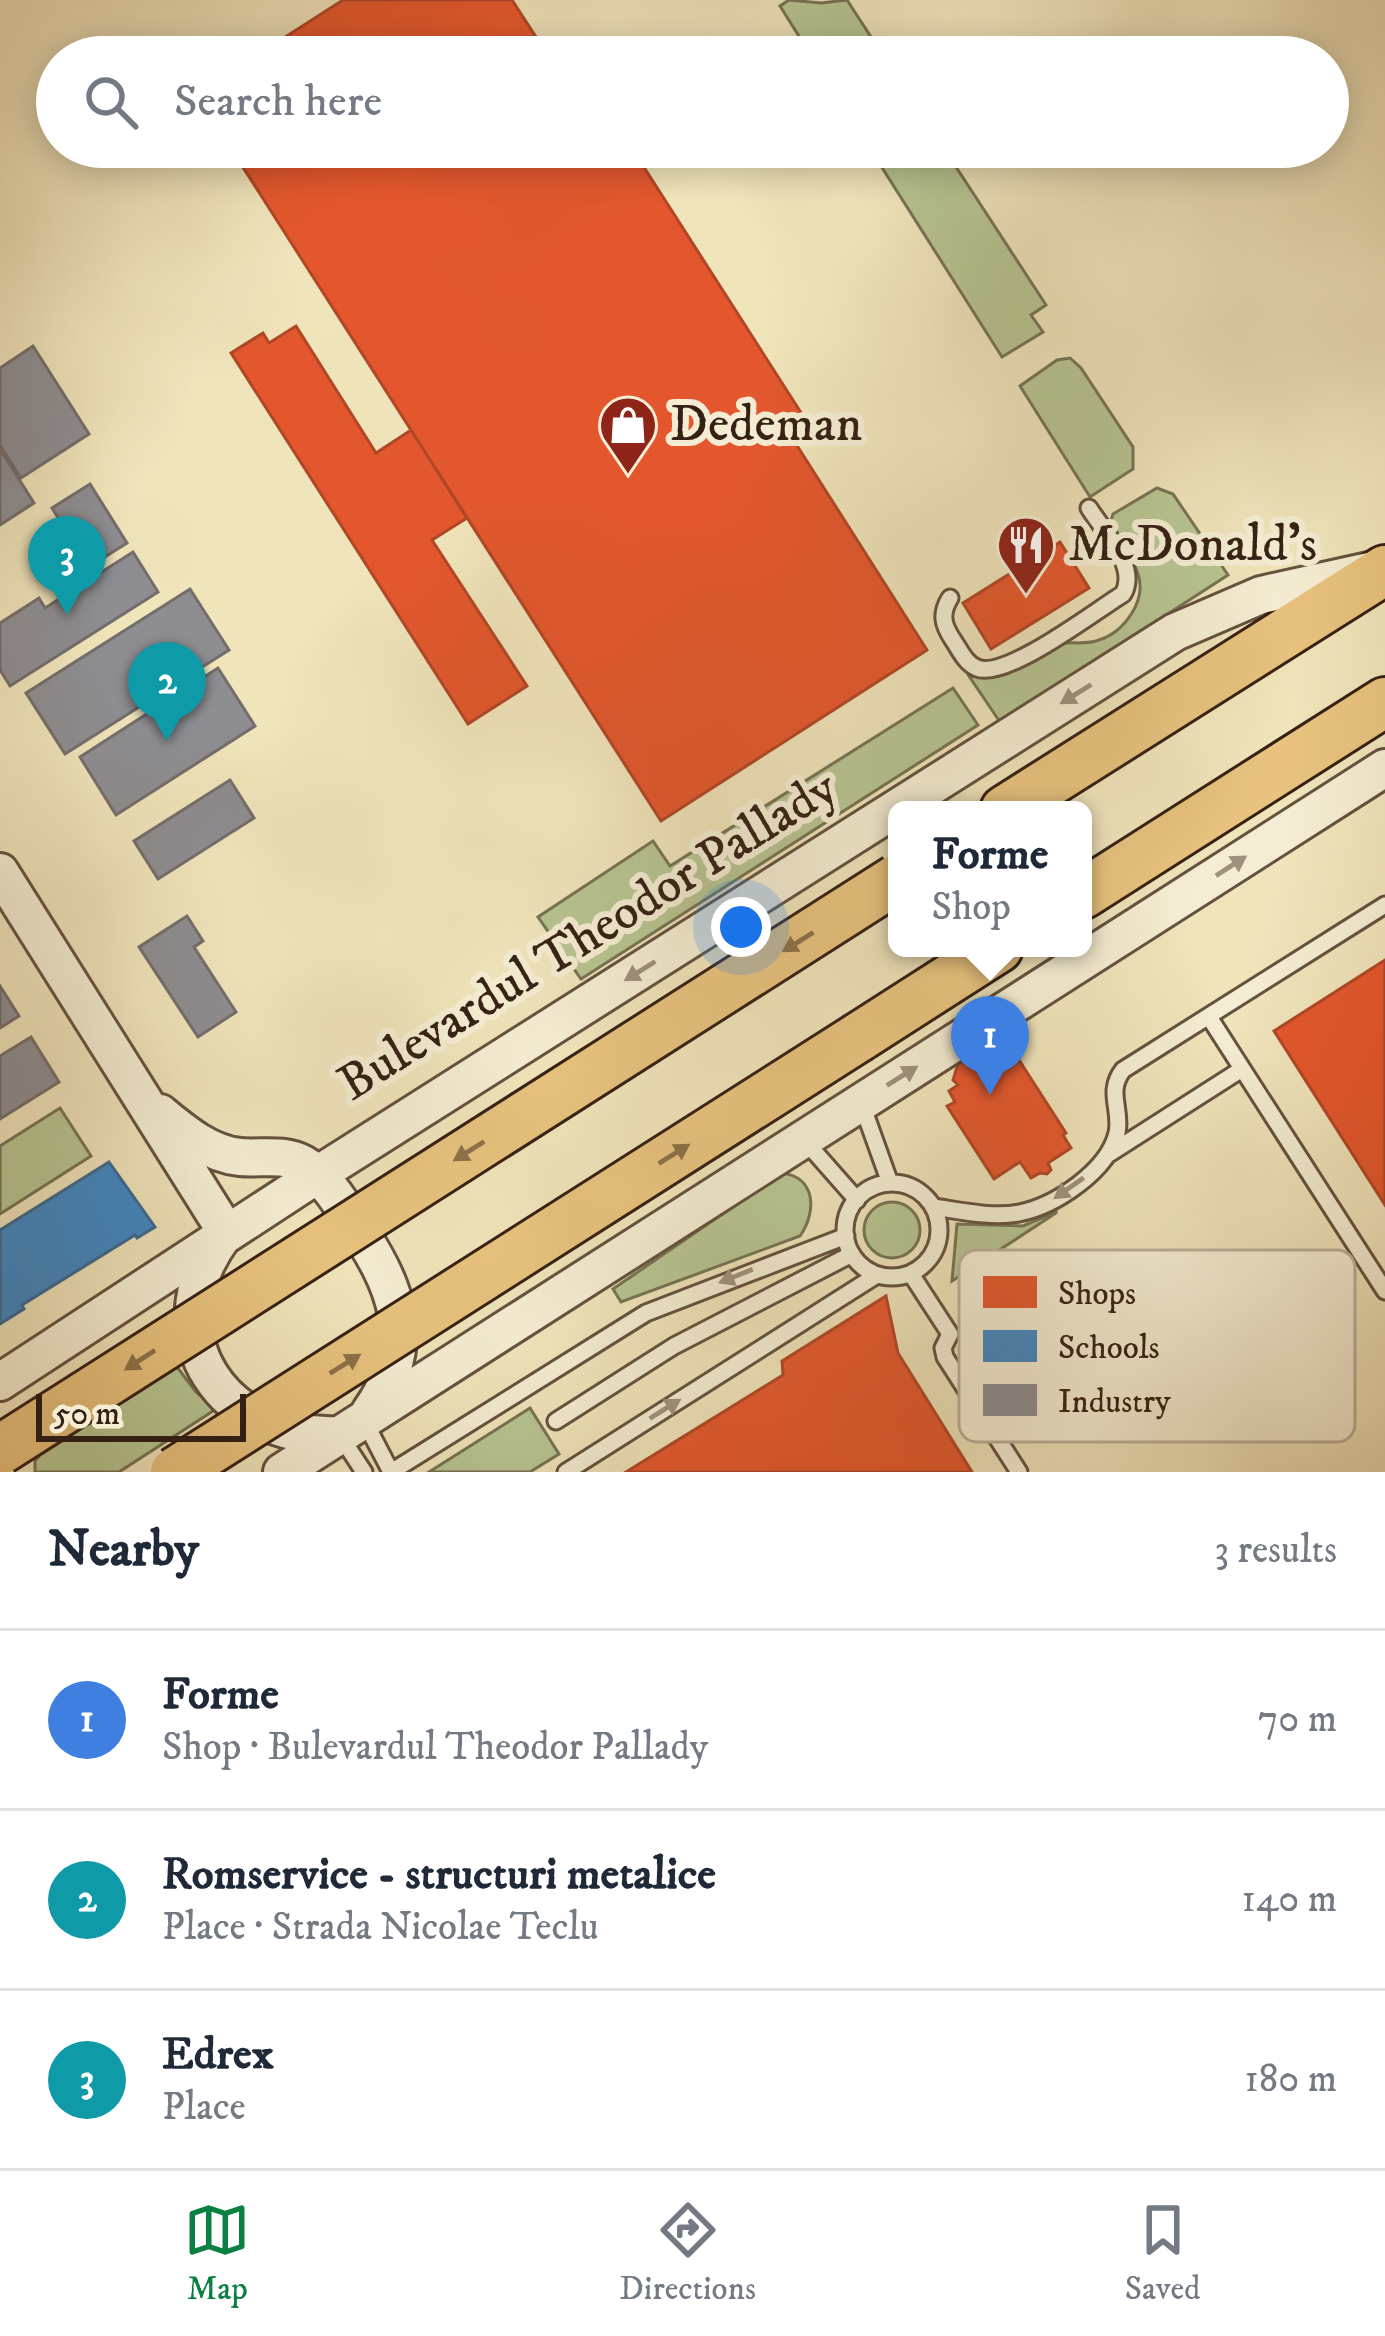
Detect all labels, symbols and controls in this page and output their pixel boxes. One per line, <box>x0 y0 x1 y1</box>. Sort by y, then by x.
search box <box>36 36 1349 168</box>
icon: search <box>78 69 144 135</box>
text: Search here <box>174 74 382 130</box>
place label: Dedeman <box>670 393 862 457</box>
shop icon: Dedeman <box>597 394 659 476</box>
place label: McDonald's <box>1068 513 1317 577</box>
restaurant icon: McDonald's <box>995 514 1057 596</box>
pin: 3 <box>28 516 106 615</box>
pin: 2 <box>128 642 206 741</box>
one-way arrow <box>1059 683 1093 704</box>
street label: Bulevardul Theodor Pallady <box>327 756 850 1116</box>
popup <box>888 801 1092 957</box>
text: Forme <box>932 827 1048 883</box>
one-way arrow <box>1214 856 1247 878</box>
text: Shop <box>932 883 1011 932</box>
your location <box>711 897 771 957</box>
one-way arrow <box>782 930 815 952</box>
one-way arrow <box>624 959 657 981</box>
pin: 1 <box>951 996 1029 1095</box>
one-way arrow <box>886 1066 918 1088</box>
one-way arrow <box>452 1140 486 1161</box>
one-way arrow <box>657 1144 690 1166</box>
one-way arrow <box>1052 1176 1085 1199</box>
legend <box>959 1250 1355 1442</box>
one-way arrow <box>717 1267 753 1286</box>
text: Shops <box>1058 1274 1136 1315</box>
text: Schools <box>1058 1328 1160 1369</box>
one-way arrow <box>124 1349 156 1371</box>
one-way arrow <box>328 1354 361 1376</box>
text: Industry <box>1058 1382 1171 1423</box>
scale bar <box>36 1388 246 1441</box>
text: 50 m <box>54 1394 120 1435</box>
one-way arrow <box>649 1399 682 1421</box>
text: Nearby <box>48 1518 199 1582</box>
text: 3 results <box>1214 1526 1337 1575</box>
text: Forme <box>162 1667 279 1723</box>
text: 1 <box>80 1695 94 1744</box>
text: 70 m <box>1258 1695 1337 1744</box>
text: Shop · Bulevardul Theodor Pallady <box>162 1723 708 1772</box>
text: Romservice - structuri metalice <box>162 1847 716 1903</box>
text: 2 <box>77 1875 97 1924</box>
text: 140 m <box>1242 1875 1337 1924</box>
text: Place · Strada Nicolae Teclu <box>162 1903 599 1952</box>
text: Edrex <box>162 2027 274 2083</box>
text: 3 <box>80 2055 94 2104</box>
text: 180 m <box>1245 2055 1337 2104</box>
text: Place <box>162 2083 246 2132</box>
tab: Map <box>184 2197 250 2310</box>
tab: Directions <box>619 2197 756 2310</box>
tab: Saved <box>1125 2197 1201 2310</box>

